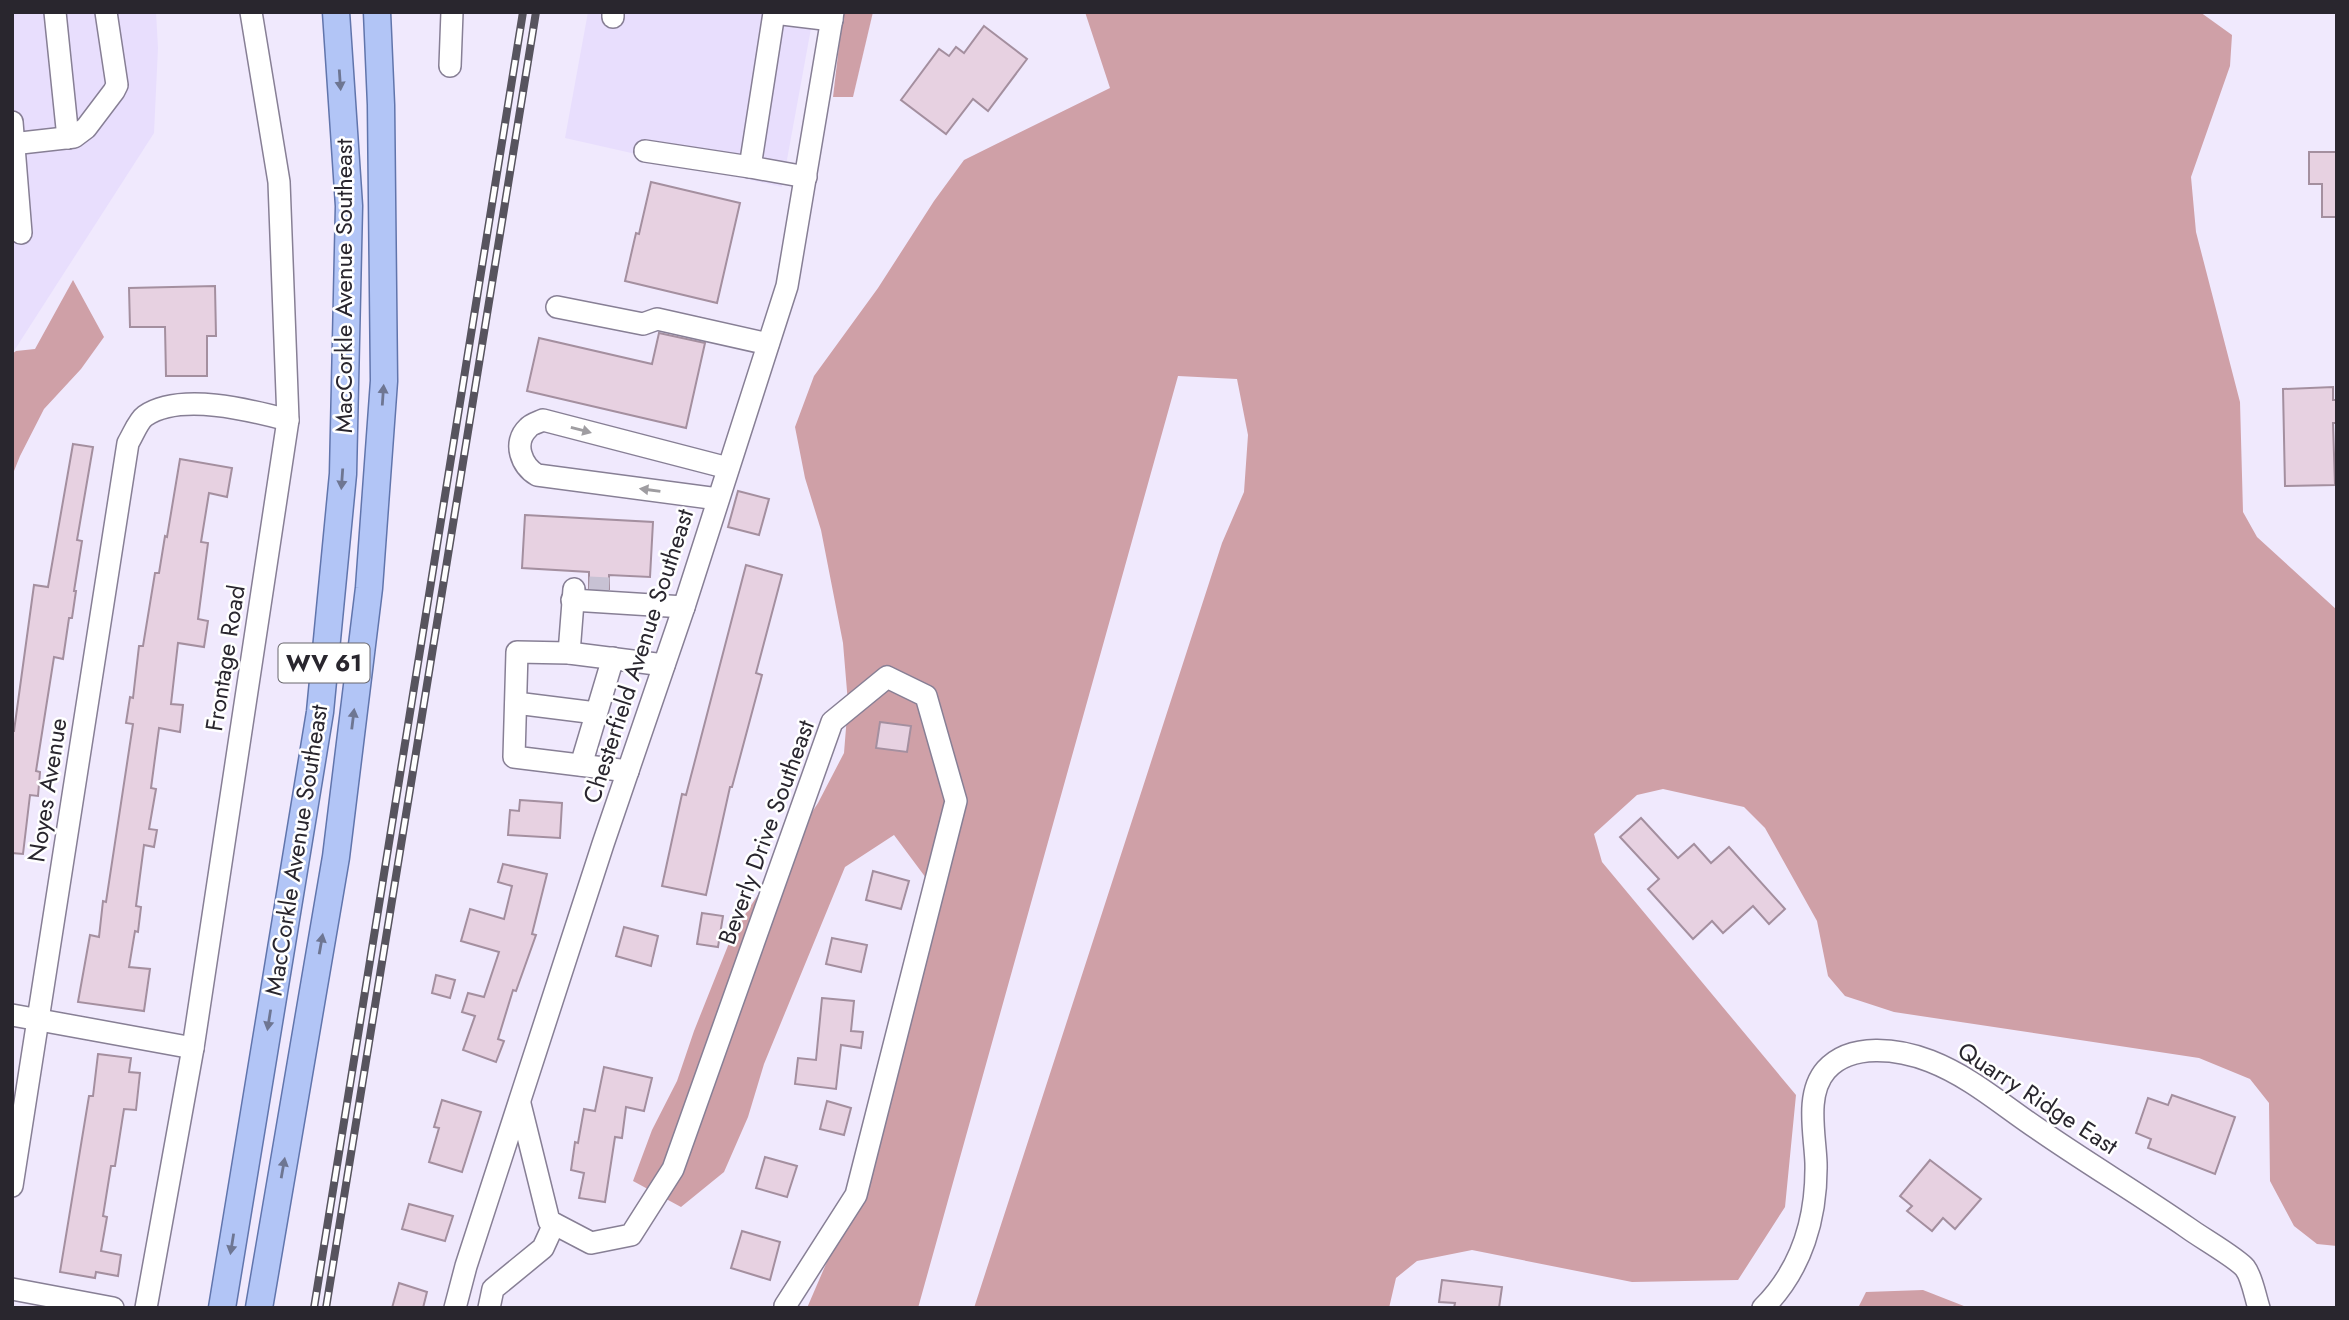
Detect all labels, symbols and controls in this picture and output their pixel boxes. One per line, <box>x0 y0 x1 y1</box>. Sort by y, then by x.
one-way arrow <box>335 70 346 92</box>
street label: MacCorkle Avenue Southeast <box>326 139 361 433</box>
one-way arrow <box>378 383 389 405</box>
one-way arrow <box>570 425 592 436</box>
one-way arrow <box>336 468 347 490</box>
one-way arrow <box>639 485 661 496</box>
street label: Chesterfield Avenue Southeast <box>574 504 702 808</box>
street label: Frontage Road <box>196 582 254 734</box>
road number: WV 61 <box>278 643 370 682</box>
street label: MacCorkle Avenue Southeast <box>256 702 336 998</box>
one-way arrow <box>348 707 359 729</box>
street label: Noyes Avenue <box>18 715 76 865</box>
street label: Beverly Drive Southeast <box>709 715 823 949</box>
one-way arrow <box>316 933 327 955</box>
one-way arrow <box>263 1009 274 1031</box>
street label: Quarry Ridge East <box>1951 1033 2125 1163</box>
one-way arrow <box>278 1157 289 1179</box>
one-way arrow <box>227 1233 238 1255</box>

